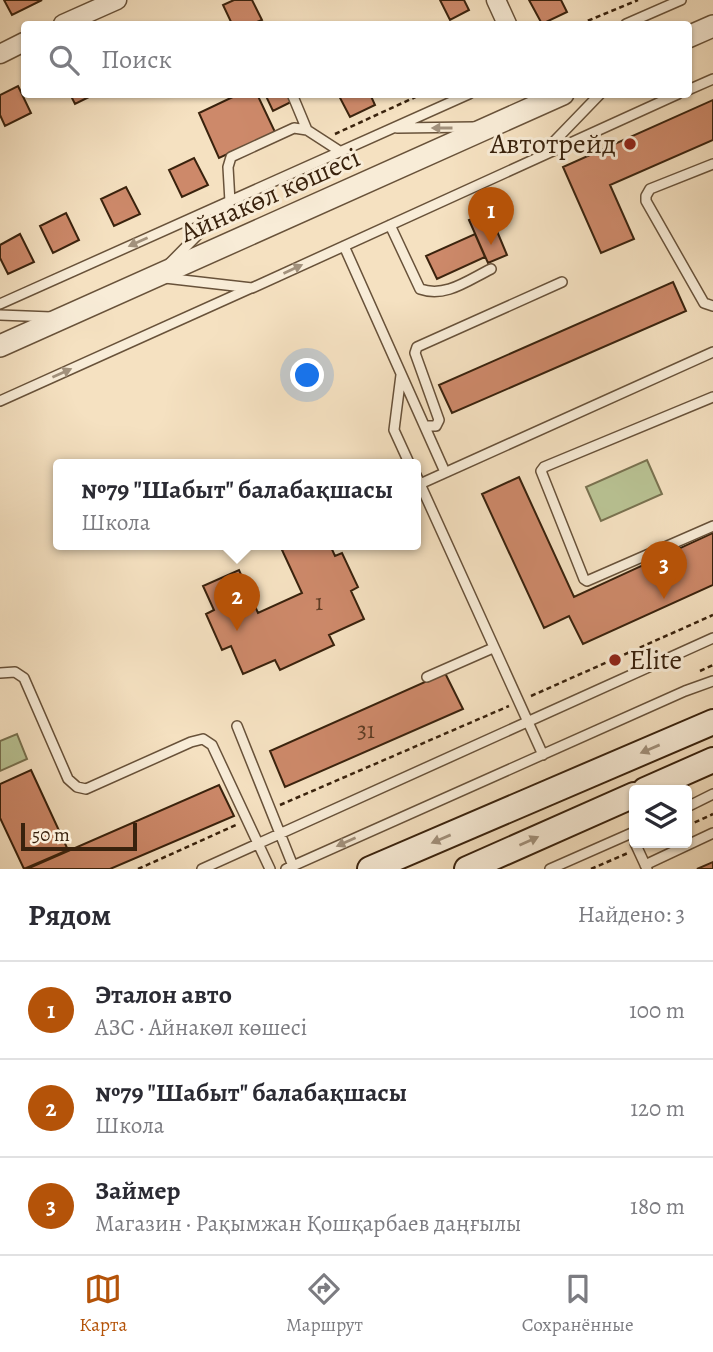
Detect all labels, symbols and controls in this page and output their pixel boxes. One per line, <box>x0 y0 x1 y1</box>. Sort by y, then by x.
search box <box>21 21 692 98</box>
icon: search <box>45 41 83 79</box>
text: Поиск <box>101 42 172 77</box>
one-way arrow <box>431 122 453 134</box>
place label: Автотрейд <box>489 125 616 163</box>
marker: Автотрейд <box>622 136 638 152</box>
street label: Айнакөл көшесі <box>173 138 366 252</box>
pin: 1 <box>468 187 514 245</box>
one-way arrow <box>128 237 149 248</box>
one-way arrow <box>283 263 303 275</box>
your location <box>290 358 324 392</box>
one-way arrow <box>52 367 72 379</box>
popup <box>53 459 421 550</box>
text: №79 "Шабыт" балабақшасы <box>81 472 393 507</box>
text: Школа <box>81 507 150 538</box>
pin: 3 <box>641 541 687 599</box>
pin: 2 <box>214 573 260 631</box>
house number: 1 <box>315 586 323 618</box>
place label: Elite <box>629 641 682 679</box>
marker: Elite <box>607 652 623 668</box>
house number: 31 <box>357 714 375 746</box>
one-way arrow <box>640 744 661 755</box>
map controls <box>629 785 692 848</box>
button: layers <box>629 785 692 848</box>
scale bar <box>21 820 136 852</box>
text: 50 m <box>32 822 70 848</box>
one-way arrow <box>430 833 451 844</box>
one-way arrow <box>519 835 540 846</box>
one-way arrow <box>336 836 356 848</box>
text: Рядом <box>28 895 111 935</box>
text: Найдено: 3 <box>578 899 685 930</box>
text: Эталон авто <box>95 977 232 1012</box>
text: 1 <box>47 995 55 1026</box>
text: 100 m <box>629 995 685 1026</box>
text: АЗС · Айнакөл көшесі <box>95 1012 307 1043</box>
text: №79 "Шабыт" балабақшасы <box>95 1075 407 1110</box>
text: 2 <box>45 1093 57 1124</box>
text: 120 m <box>630 1093 685 1124</box>
text: Школа <box>95 1110 164 1141</box>
text: Займер <box>95 1173 181 1208</box>
text: 3 <box>46 1191 56 1222</box>
text: 180 m <box>630 1191 685 1222</box>
text: Магазин · Рақымжан Қошқарбаев даңғылы <box>95 1208 521 1239</box>
tab: Карта <box>79 1270 127 1338</box>
tab: Маршрут <box>286 1270 363 1338</box>
tab: Сохранённые <box>522 1270 634 1338</box>

